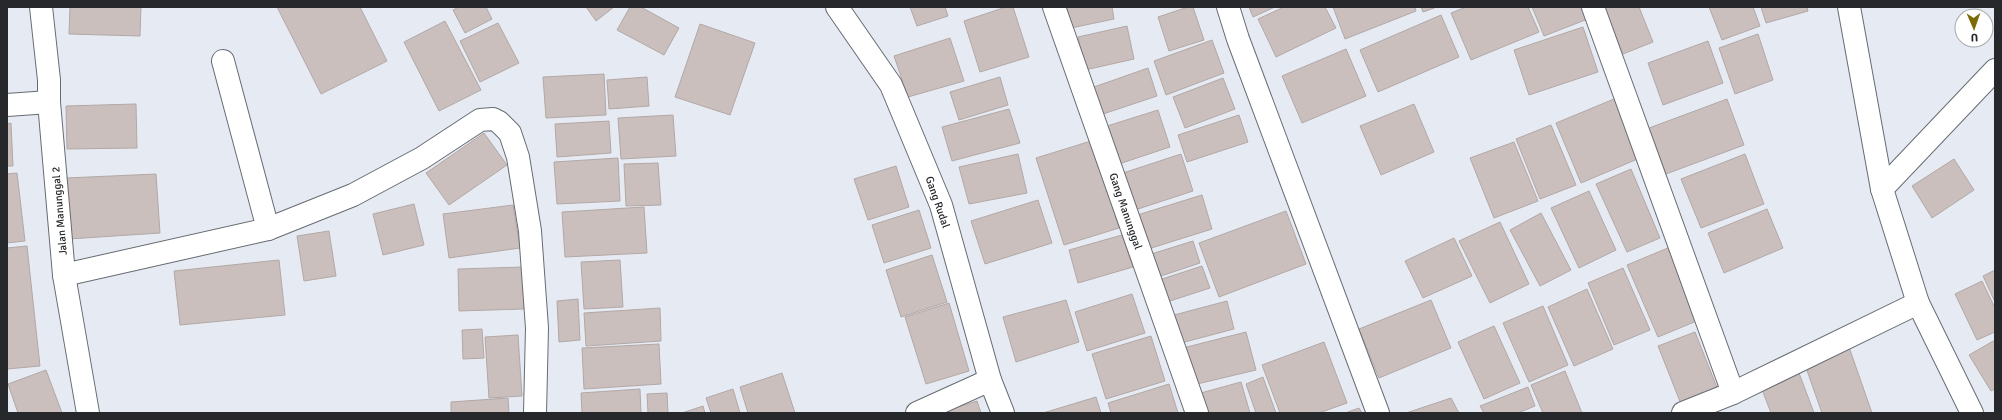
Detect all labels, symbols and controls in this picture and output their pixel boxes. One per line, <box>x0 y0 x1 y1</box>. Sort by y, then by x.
north arrow <box>1954 8 1994 48</box>
text: U <box>1970 31 1978 44</box>
street label: Jalan Manunggal 2 <box>49 166 70 256</box>
street label: Gang Manunggal <box>1106 171 1145 251</box>
street label: Gang Rudal <box>923 175 952 230</box>

